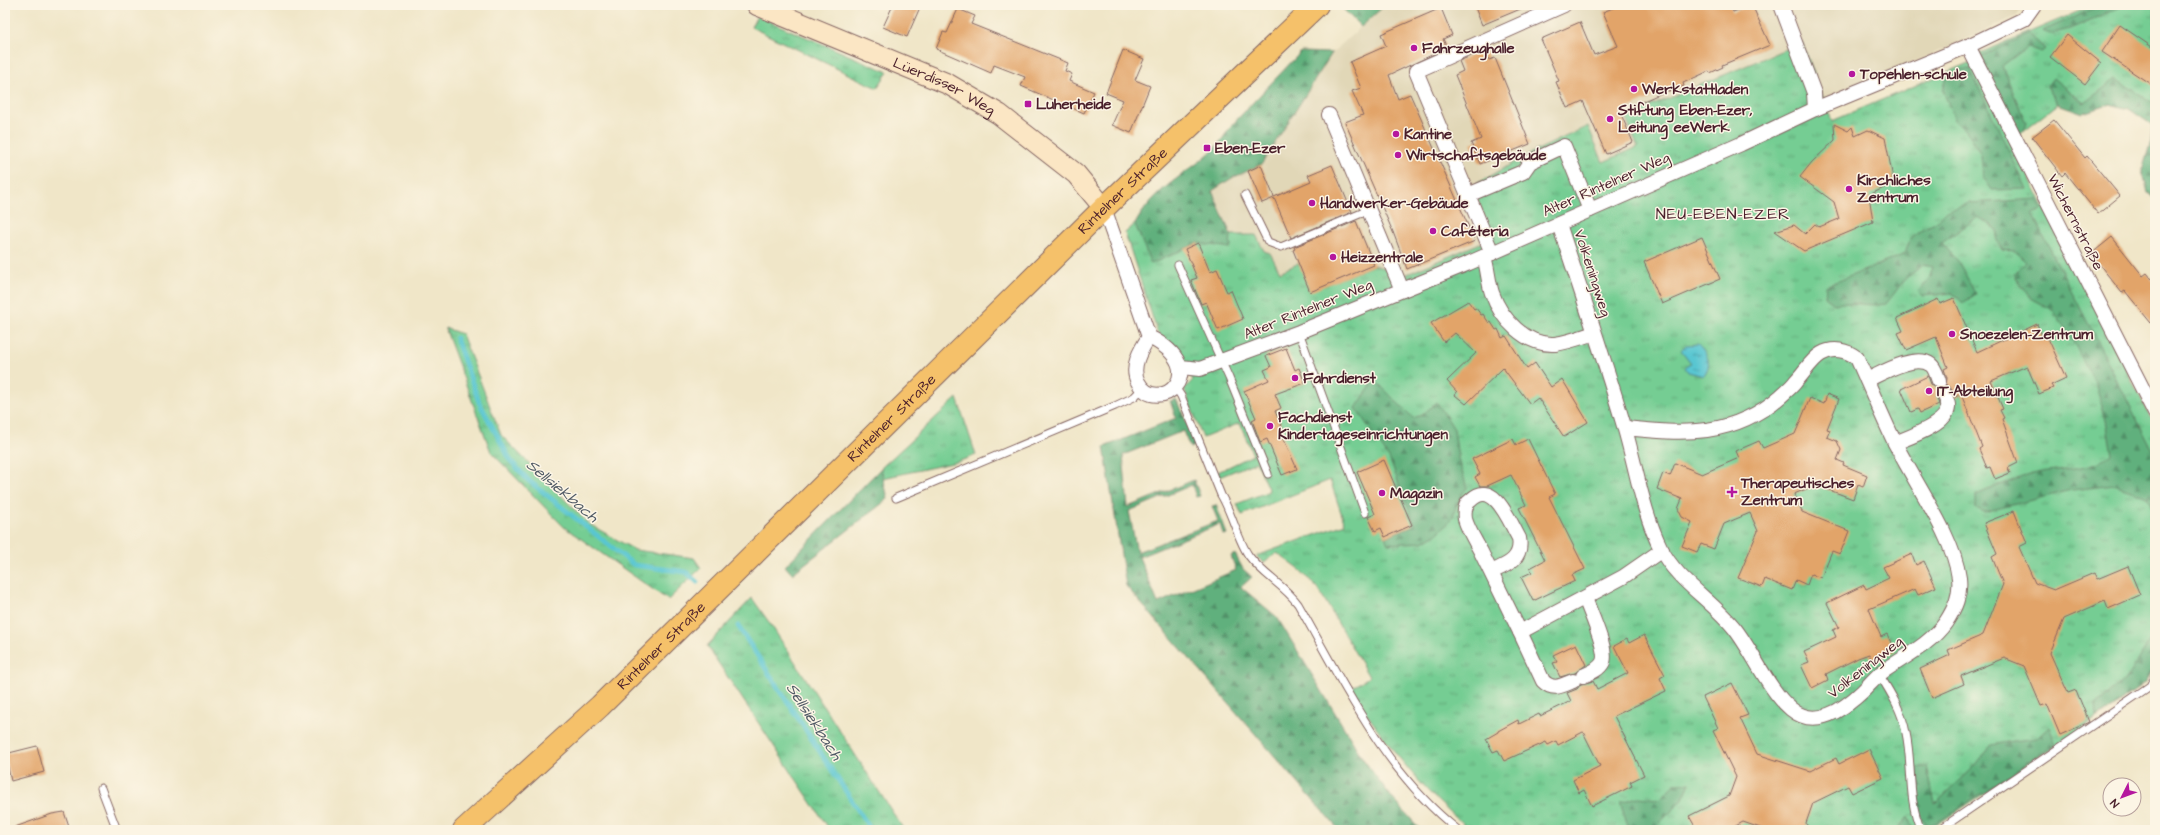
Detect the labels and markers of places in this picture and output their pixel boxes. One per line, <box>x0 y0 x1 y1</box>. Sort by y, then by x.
place label: Fahrzeughalle <box>1422 38 1515 61</box>
marker: Fahrzeughalle <box>1409 43 1419 53</box>
place label: Topehlen-schule <box>1859 64 1967 85</box>
marker: Topehlen-schule <box>1847 69 1857 79</box>
place label: Werkstattladen <box>1641 79 1749 100</box>
marker: Werkstattladen <box>1629 84 1639 94</box>
place label: Luherheide <box>1036 94 1111 115</box>
marker: Luherheide <box>1023 99 1033 109</box>
place label: Stiftung Eben-Ezer, Leitung eeWerk <box>1617 100 1753 140</box>
marker: Stiftung Eben-Ezer, Leitung eeWerk <box>1605 114 1615 124</box>
place label: Kantine <box>1404 124 1452 145</box>
marker: Kantine <box>1391 129 1401 139</box>
place label: Eben-Ezer <box>1215 138 1286 159</box>
marker: Eben-Ezer <box>1202 143 1212 153</box>
place label: Wirtschaftsgebäude <box>1405 145 1547 168</box>
marker: Wirtschaftsgebäude <box>1393 150 1403 160</box>
place label: Kirchliches Zentrum <box>1857 170 1931 208</box>
marker: Kirchliches Zentrum <box>1844 184 1854 194</box>
place label: Handwerker-Gebäude <box>1320 193 1469 214</box>
marker: Handwerker-Gebäude <box>1307 198 1317 208</box>
place label: Caféteria <box>1441 221 1509 242</box>
marker: Caféteria <box>1428 226 1438 236</box>
place label: Heizzentrale <box>1341 247 1423 268</box>
marker: Heizzentrale <box>1328 252 1338 262</box>
place label: Snoezelen-Zentrum <box>1959 324 2093 345</box>
marker: Snoezelen-Zentrum <box>1947 329 1957 339</box>
place label: Fahrdienst <box>1303 368 1377 389</box>
marker: Fahrdienst <box>1290 373 1300 383</box>
place label: IT-Abteilung <box>1937 381 2013 404</box>
marker: IT-Abteilung <box>1924 386 1934 396</box>
place label: Fachdienst Kindertageseinrichtungen <box>1278 407 1448 447</box>
marker: Fachdienst Kindertageseinrichtungen <box>1265 421 1275 431</box>
place label: Therapeutisches Zentrum <box>1740 473 1855 511</box>
place label: Magazin <box>1390 483 1443 506</box>
marker: Therapeutisches Zentrum <box>1726 486 1738 498</box>
marker: Magazin <box>1377 488 1387 498</box>

